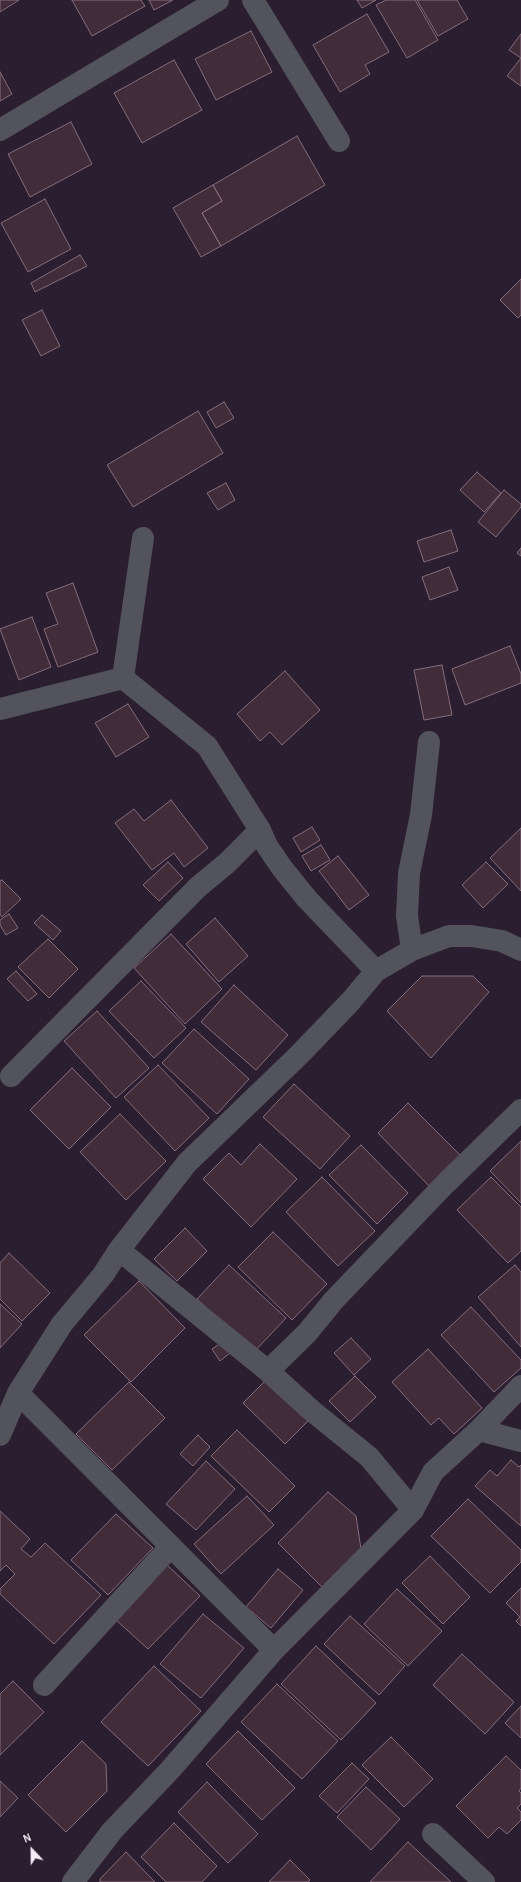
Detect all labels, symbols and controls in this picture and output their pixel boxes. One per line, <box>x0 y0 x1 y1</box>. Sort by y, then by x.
north arrow <box>12 1830 52 1870</box>
text: N <box>21 1831 33 1846</box>

